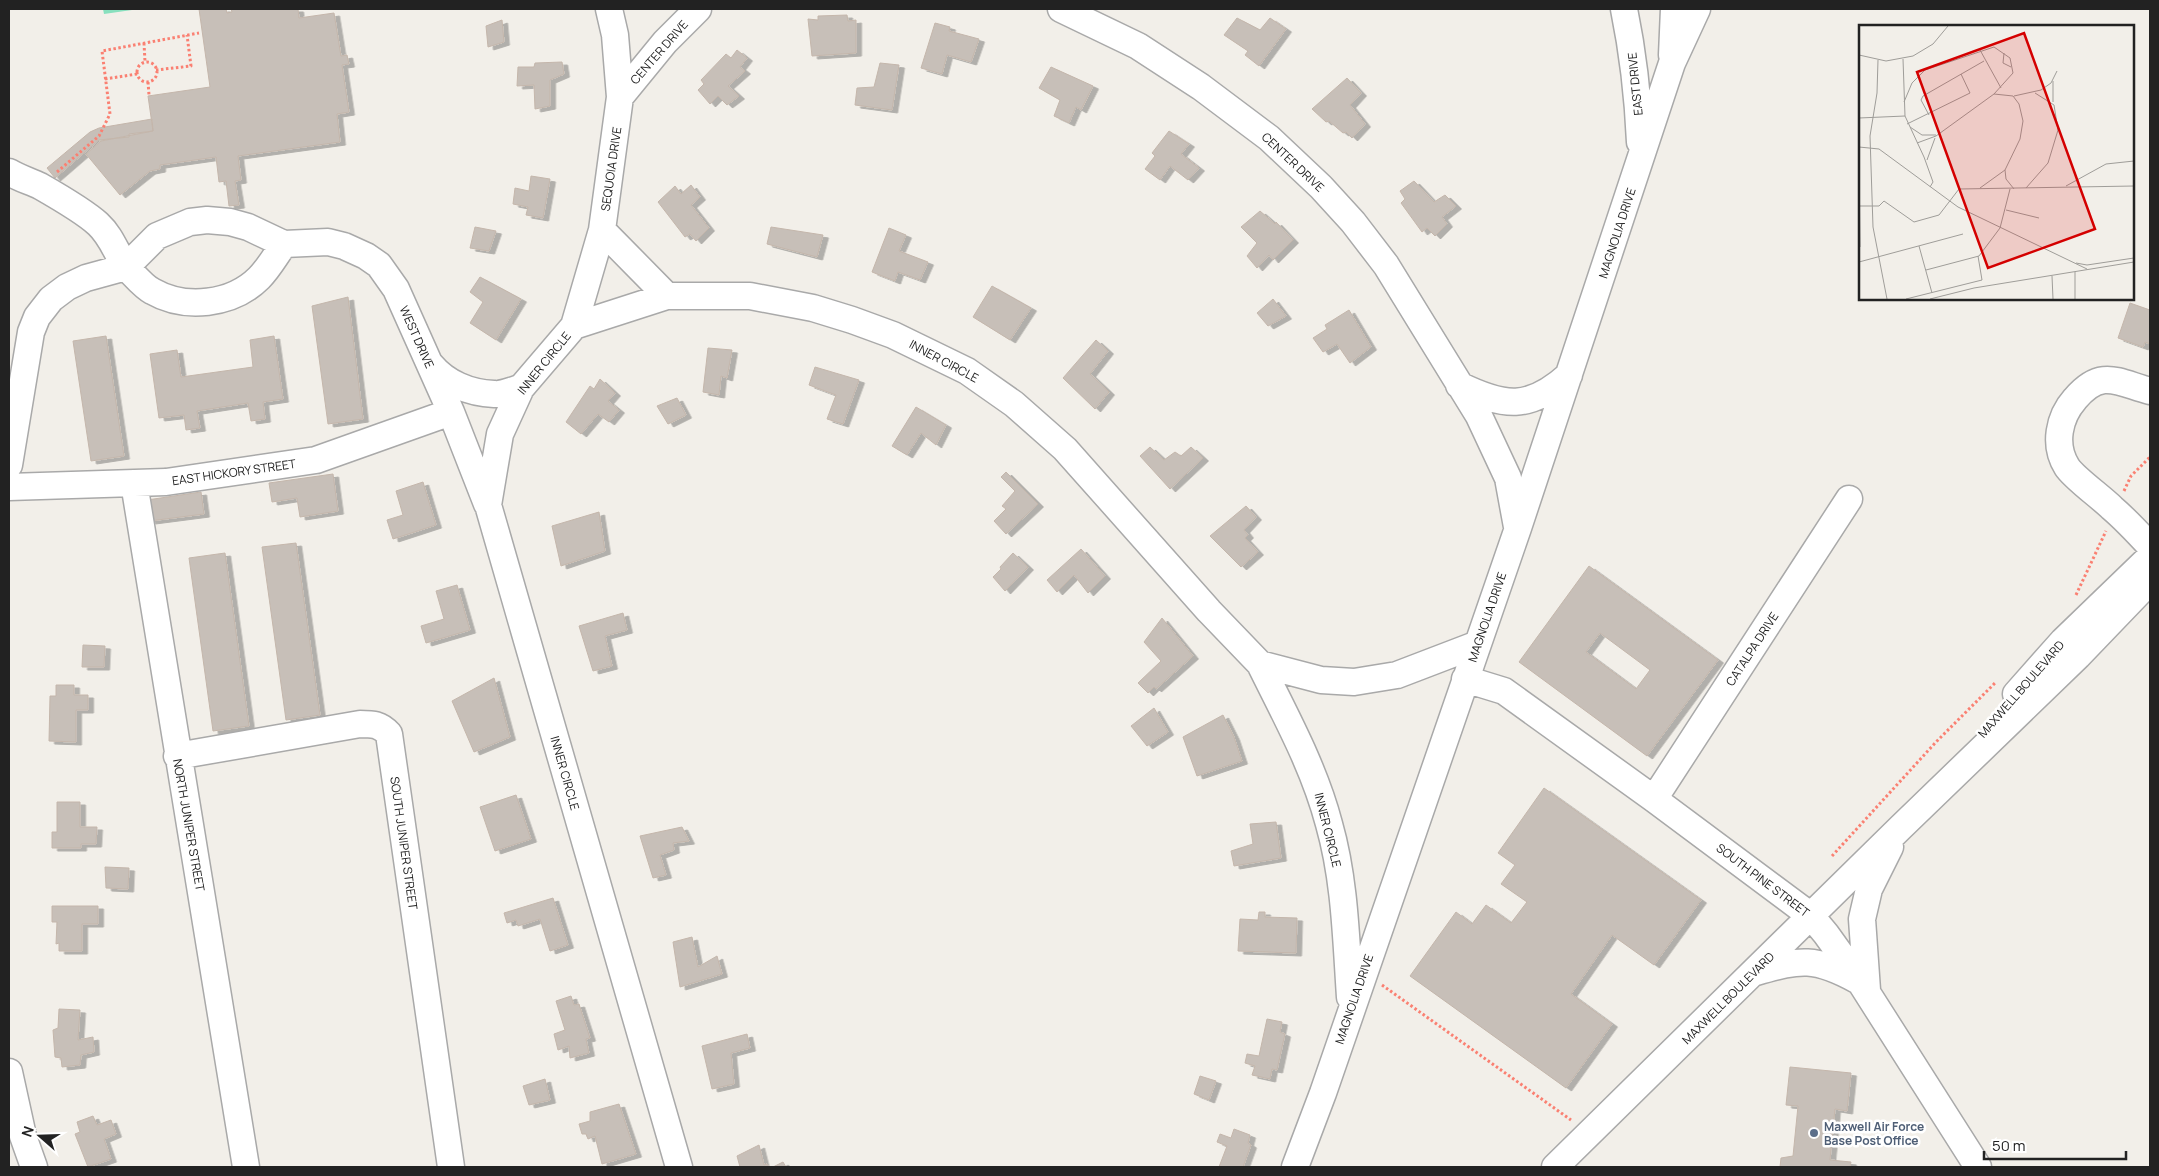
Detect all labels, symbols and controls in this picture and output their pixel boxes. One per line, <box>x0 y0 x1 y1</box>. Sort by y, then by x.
street label: CENTER DRIVE <box>626 16 692 88</box>
inset map <box>1859 25 2134 300</box>
street label: EAST DRIVE <box>1623 51 1647 116</box>
street label: SEQUOIA DRIVE <box>597 126 625 212</box>
street label: CENTER DRIVE <box>1258 128 1328 196</box>
street label: MAGNOLIA DRIVE <box>1594 185 1640 280</box>
street label: WEST DRIVE <box>396 303 438 371</box>
street label: INNER CIRCLE <box>513 328 575 398</box>
street label: INNER CIRCLE <box>906 336 982 387</box>
street label: EAST HICKORY STREET <box>171 455 298 489</box>
street label: MAGNOLIA DRIVE <box>1464 570 1510 664</box>
street label: CATALPA DRIVE <box>1722 609 1782 689</box>
street label: MAXWELL BOULEVARD <box>1974 637 2068 741</box>
street label: INNER CIRCLE <box>546 734 584 812</box>
street label: NORTH JUNIPER STREET <box>169 757 209 893</box>
street label: SOUTH JUNIPER STREET <box>386 775 422 912</box>
street label: INNER CIRCLE <box>1311 791 1346 869</box>
street label: SOUTH PINE STREET <box>1713 839 1814 921</box>
street label: MAXWELL BOULEVARD <box>1678 948 1778 1048</box>
street label: MAGNOLIA DRIVE <box>1331 952 1377 1046</box>
north arrow <box>15 1111 65 1161</box>
place label: Maxwell Air Force Base Post Office <box>1824 1118 1924 1149</box>
text: N <box>17 1123 38 1139</box>
marker: Maxwell Air Force Base Post Office <box>1808 1127 1820 1139</box>
scale bar <box>1984 1128 2126 1160</box>
text: 50 m <box>1992 1135 2026 1156</box>

